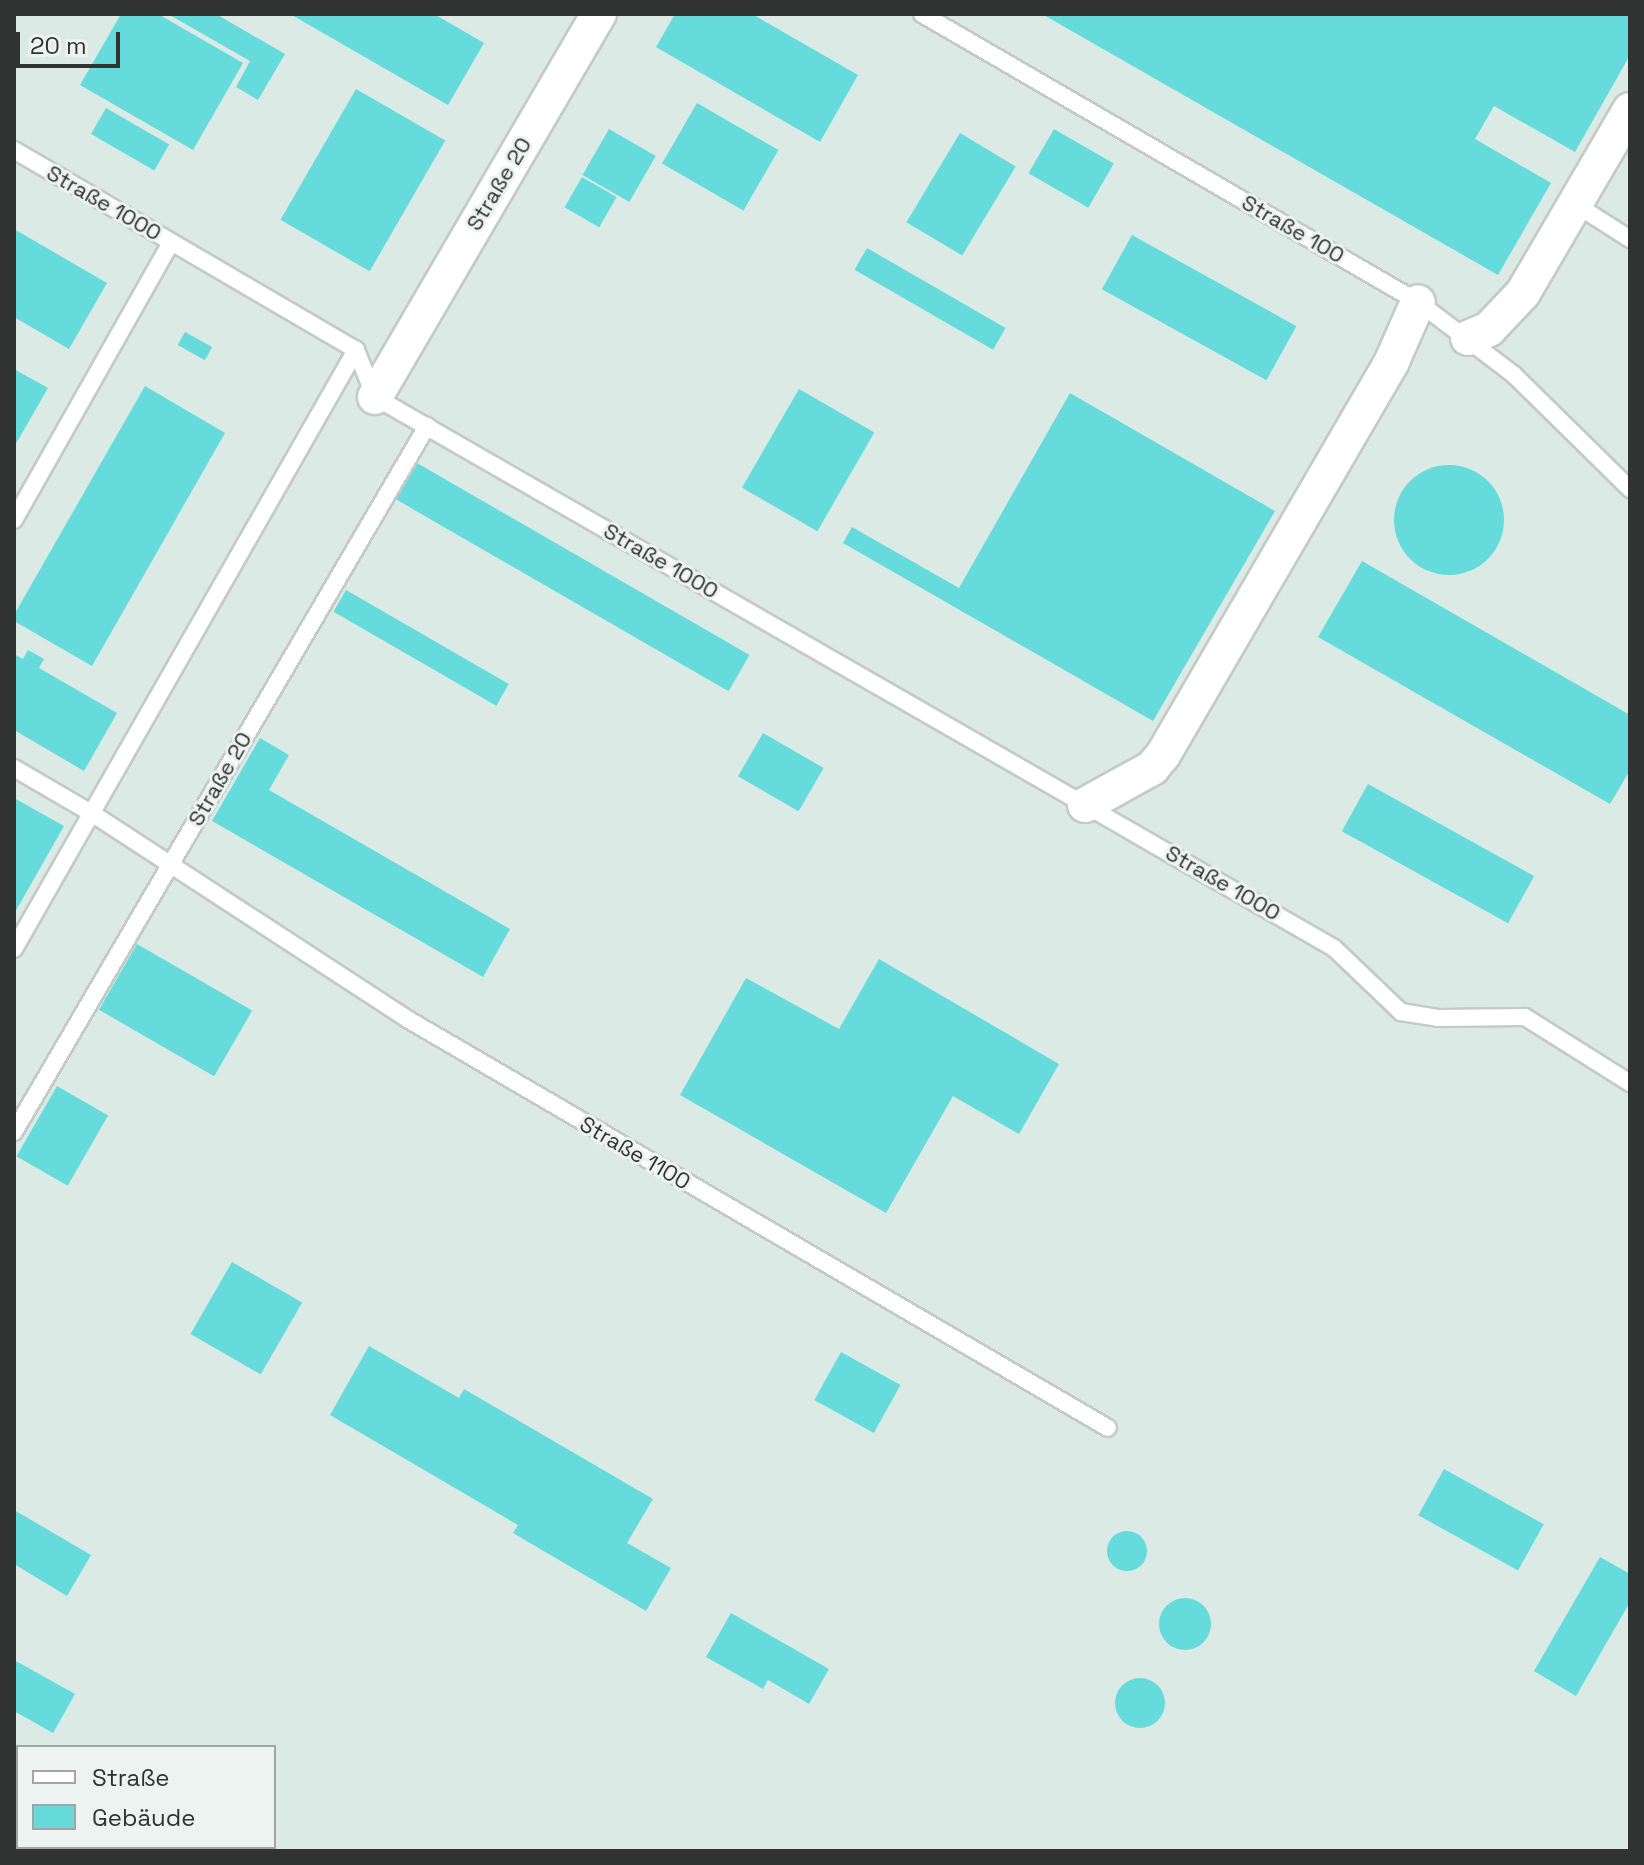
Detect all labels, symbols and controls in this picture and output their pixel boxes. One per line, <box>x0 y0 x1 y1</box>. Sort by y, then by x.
scale bar <box>20 16 124 66</box>
text: 20 m <box>30 30 87 61</box>
street label: Straße 20 <box>461 133 537 235</box>
street label: Straße 1000 <box>42 160 166 246</box>
street label: Straße 100 <box>1237 189 1349 269</box>
street label: Straße 1000 <box>599 518 723 604</box>
street label: Straße 20 <box>183 727 257 831</box>
street label: Straße 1000 <box>1161 840 1285 926</box>
street label: Straße 1100 <box>575 1111 695 1195</box>
legend <box>16 1745 276 1849</box>
text: Straße <box>92 1762 169 1793</box>
text: Gebäude <box>92 1802 195 1833</box>

